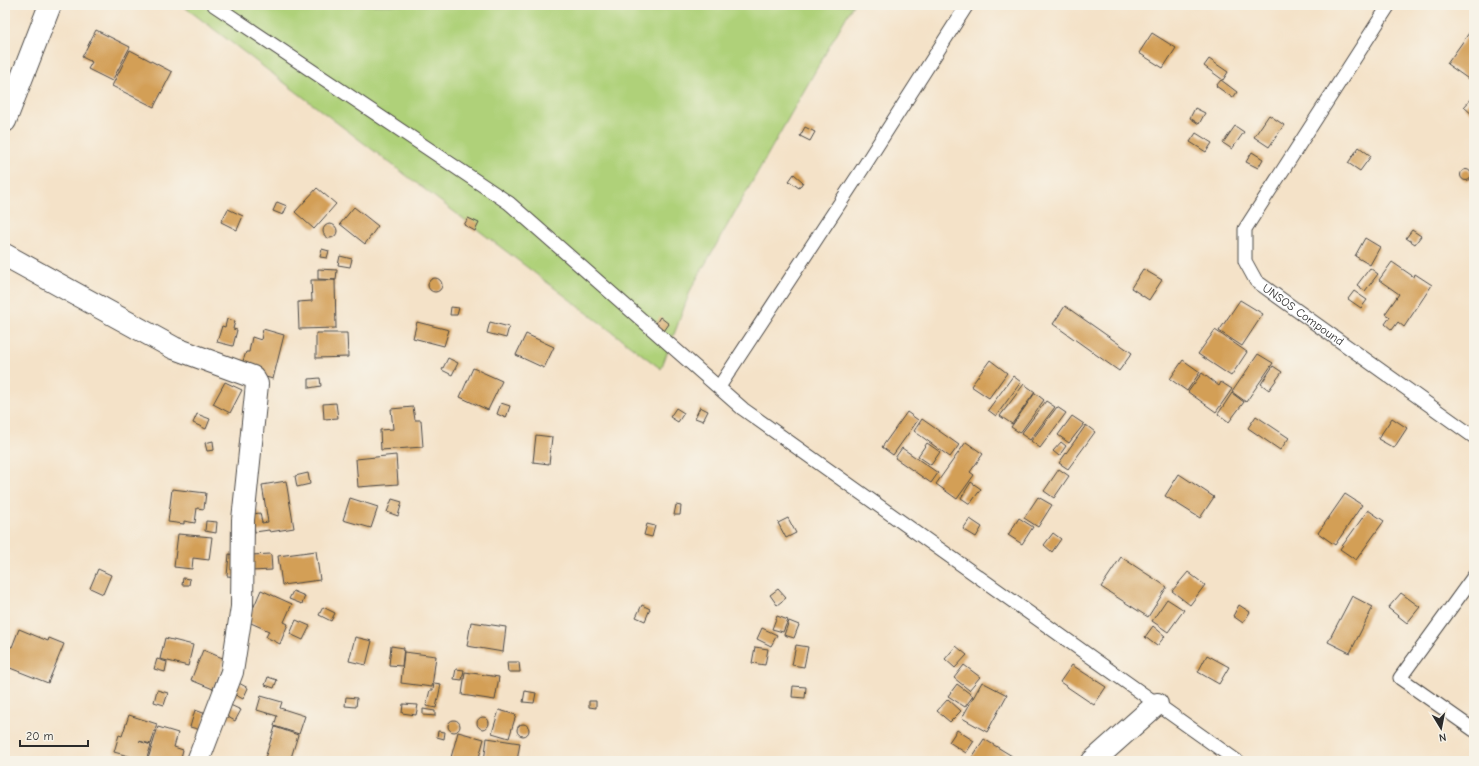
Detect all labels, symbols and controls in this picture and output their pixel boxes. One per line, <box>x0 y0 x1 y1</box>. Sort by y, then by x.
street label: UNSOS Compound <box>1260 281 1346 349</box>
north arrow <box>1421 708 1461 748</box>
scale bar <box>20 722 88 748</box>
text: 20 m <box>26 729 54 743</box>
text: N <box>1438 730 1447 744</box>

